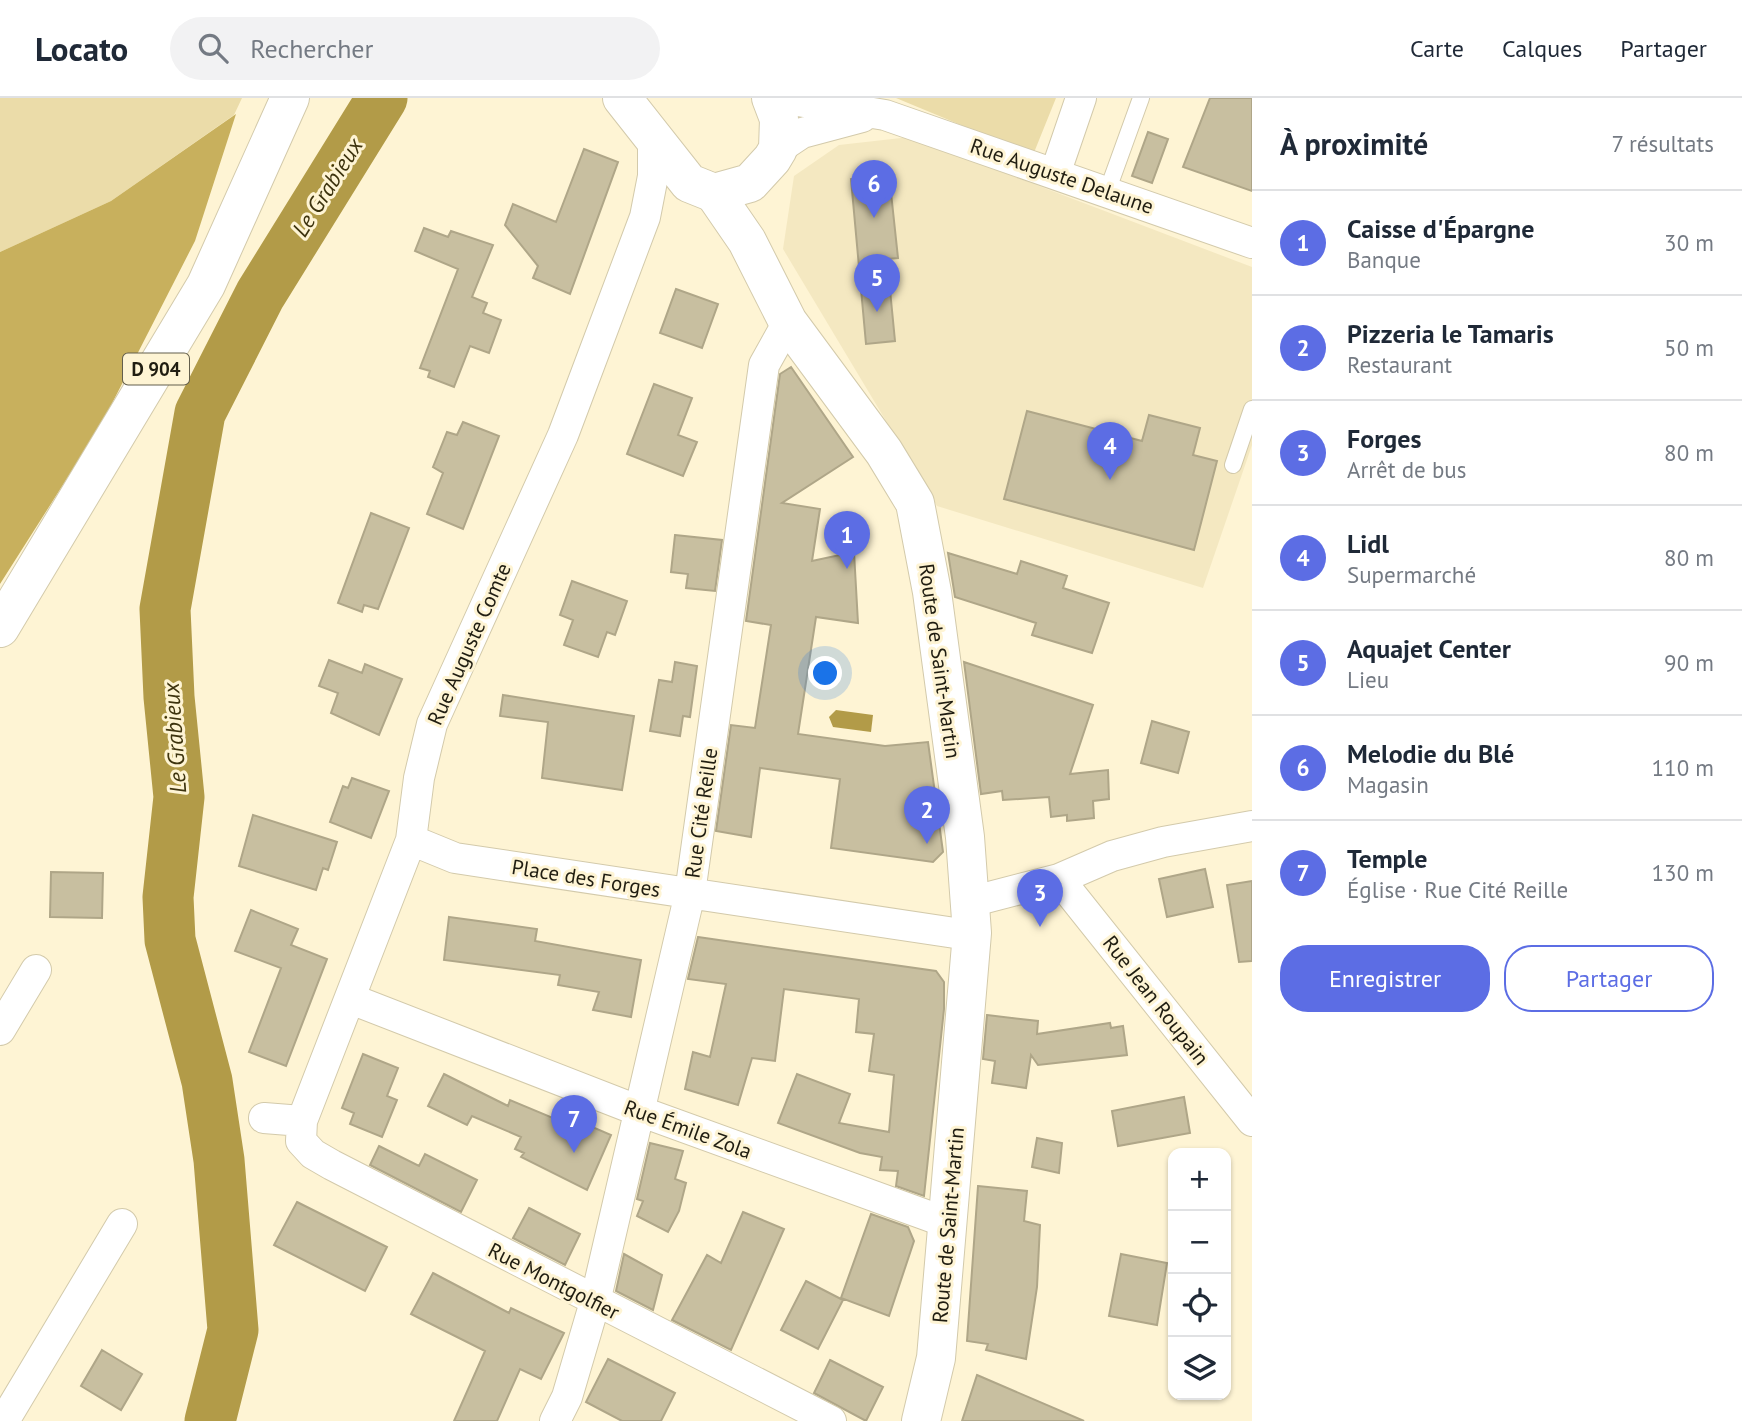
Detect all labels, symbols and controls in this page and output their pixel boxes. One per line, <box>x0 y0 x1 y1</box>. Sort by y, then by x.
search box <box>170 17 660 80</box>
text: Locato <box>35 27 128 70</box>
icon: search <box>194 29 232 67</box>
text: Rechercher <box>250 32 373 65</box>
text: Carte <box>1410 33 1464 64</box>
text: Calques <box>1502 33 1582 64</box>
text: Partager <box>1620 33 1707 64</box>
text: À proximité <box>1280 124 1428 163</box>
text: 7 résultats <box>1612 129 1714 158</box>
water label: Le Grabieux <box>285 132 369 242</box>
street label: Rue Auguste Delaune <box>967 132 1157 220</box>
pin: 6 <box>851 160 897 218</box>
text: Caisse d'Épargne <box>1347 212 1534 245</box>
text: 1 <box>1296 228 1310 257</box>
text: 30 m <box>1664 228 1714 257</box>
text: Banque <box>1347 245 1421 274</box>
pin: 5 <box>854 254 900 312</box>
text: Pizzeria le Tamaris <box>1347 317 1554 350</box>
text: 2 <box>1296 333 1310 362</box>
text: 50 m <box>1664 333 1714 362</box>
text: Restaurant <box>1347 350 1452 379</box>
road number: D 904 <box>123 354 189 384</box>
pin: 4 <box>1087 422 1133 480</box>
text: Forges <box>1347 422 1421 455</box>
text: 3 <box>1296 438 1310 467</box>
text: 80 m <box>1664 438 1714 467</box>
text: Arrêt de bus <box>1347 455 1466 484</box>
pin: 1 <box>824 511 870 569</box>
text: Lidl <box>1347 527 1389 560</box>
text: 4 <box>1296 543 1310 572</box>
text: 80 m <box>1664 543 1714 572</box>
street label: Rue Auguste Comte <box>421 559 517 729</box>
text: Supermarché <box>1347 560 1476 589</box>
street label: Route de Saint-Martin <box>913 562 967 760</box>
text: Aquajet Center <box>1347 632 1511 665</box>
text: 5 <box>1296 648 1310 677</box>
text: 90 m <box>1664 648 1714 677</box>
your location <box>808 656 842 690</box>
text: Lieu <box>1347 665 1389 694</box>
water label: Le Grabieux <box>156 681 192 794</box>
text: Melodie du Blé <box>1347 737 1514 770</box>
street label: Rue Cité Reille <box>678 746 724 880</box>
text: 6 <box>1296 753 1310 782</box>
text: 110 m <box>1652 753 1714 782</box>
text: Magasin <box>1347 770 1429 799</box>
pin: 2 <box>904 786 950 844</box>
text: Temple <box>1347 842 1427 875</box>
street label: Place des Forges <box>510 853 662 903</box>
text: 7 <box>1296 858 1310 887</box>
text: 130 m <box>1652 858 1714 887</box>
pin: 3 <box>1017 869 1063 927</box>
text: Église · Rue Cité Reille <box>1347 875 1568 904</box>
street label: Rue Jean Roupain <box>1097 930 1215 1070</box>
button: Enregistrer <box>1280 945 1490 1012</box>
button: Partager <box>1504 945 1714 1012</box>
street label: Rue Émile Zola <box>620 1093 756 1165</box>
pin: 7 <box>551 1095 597 1153</box>
street label: Route de Saint-Martin <box>926 1126 970 1324</box>
map controls <box>1168 1148 1231 1400</box>
button: + <box>1168 1148 1231 1211</box>
button: − <box>1168 1211 1231 1274</box>
street label: Rue Montgolfier <box>484 1236 624 1326</box>
button: locate <box>1168 1274 1231 1337</box>
button: layers <box>1168 1337 1231 1400</box>

